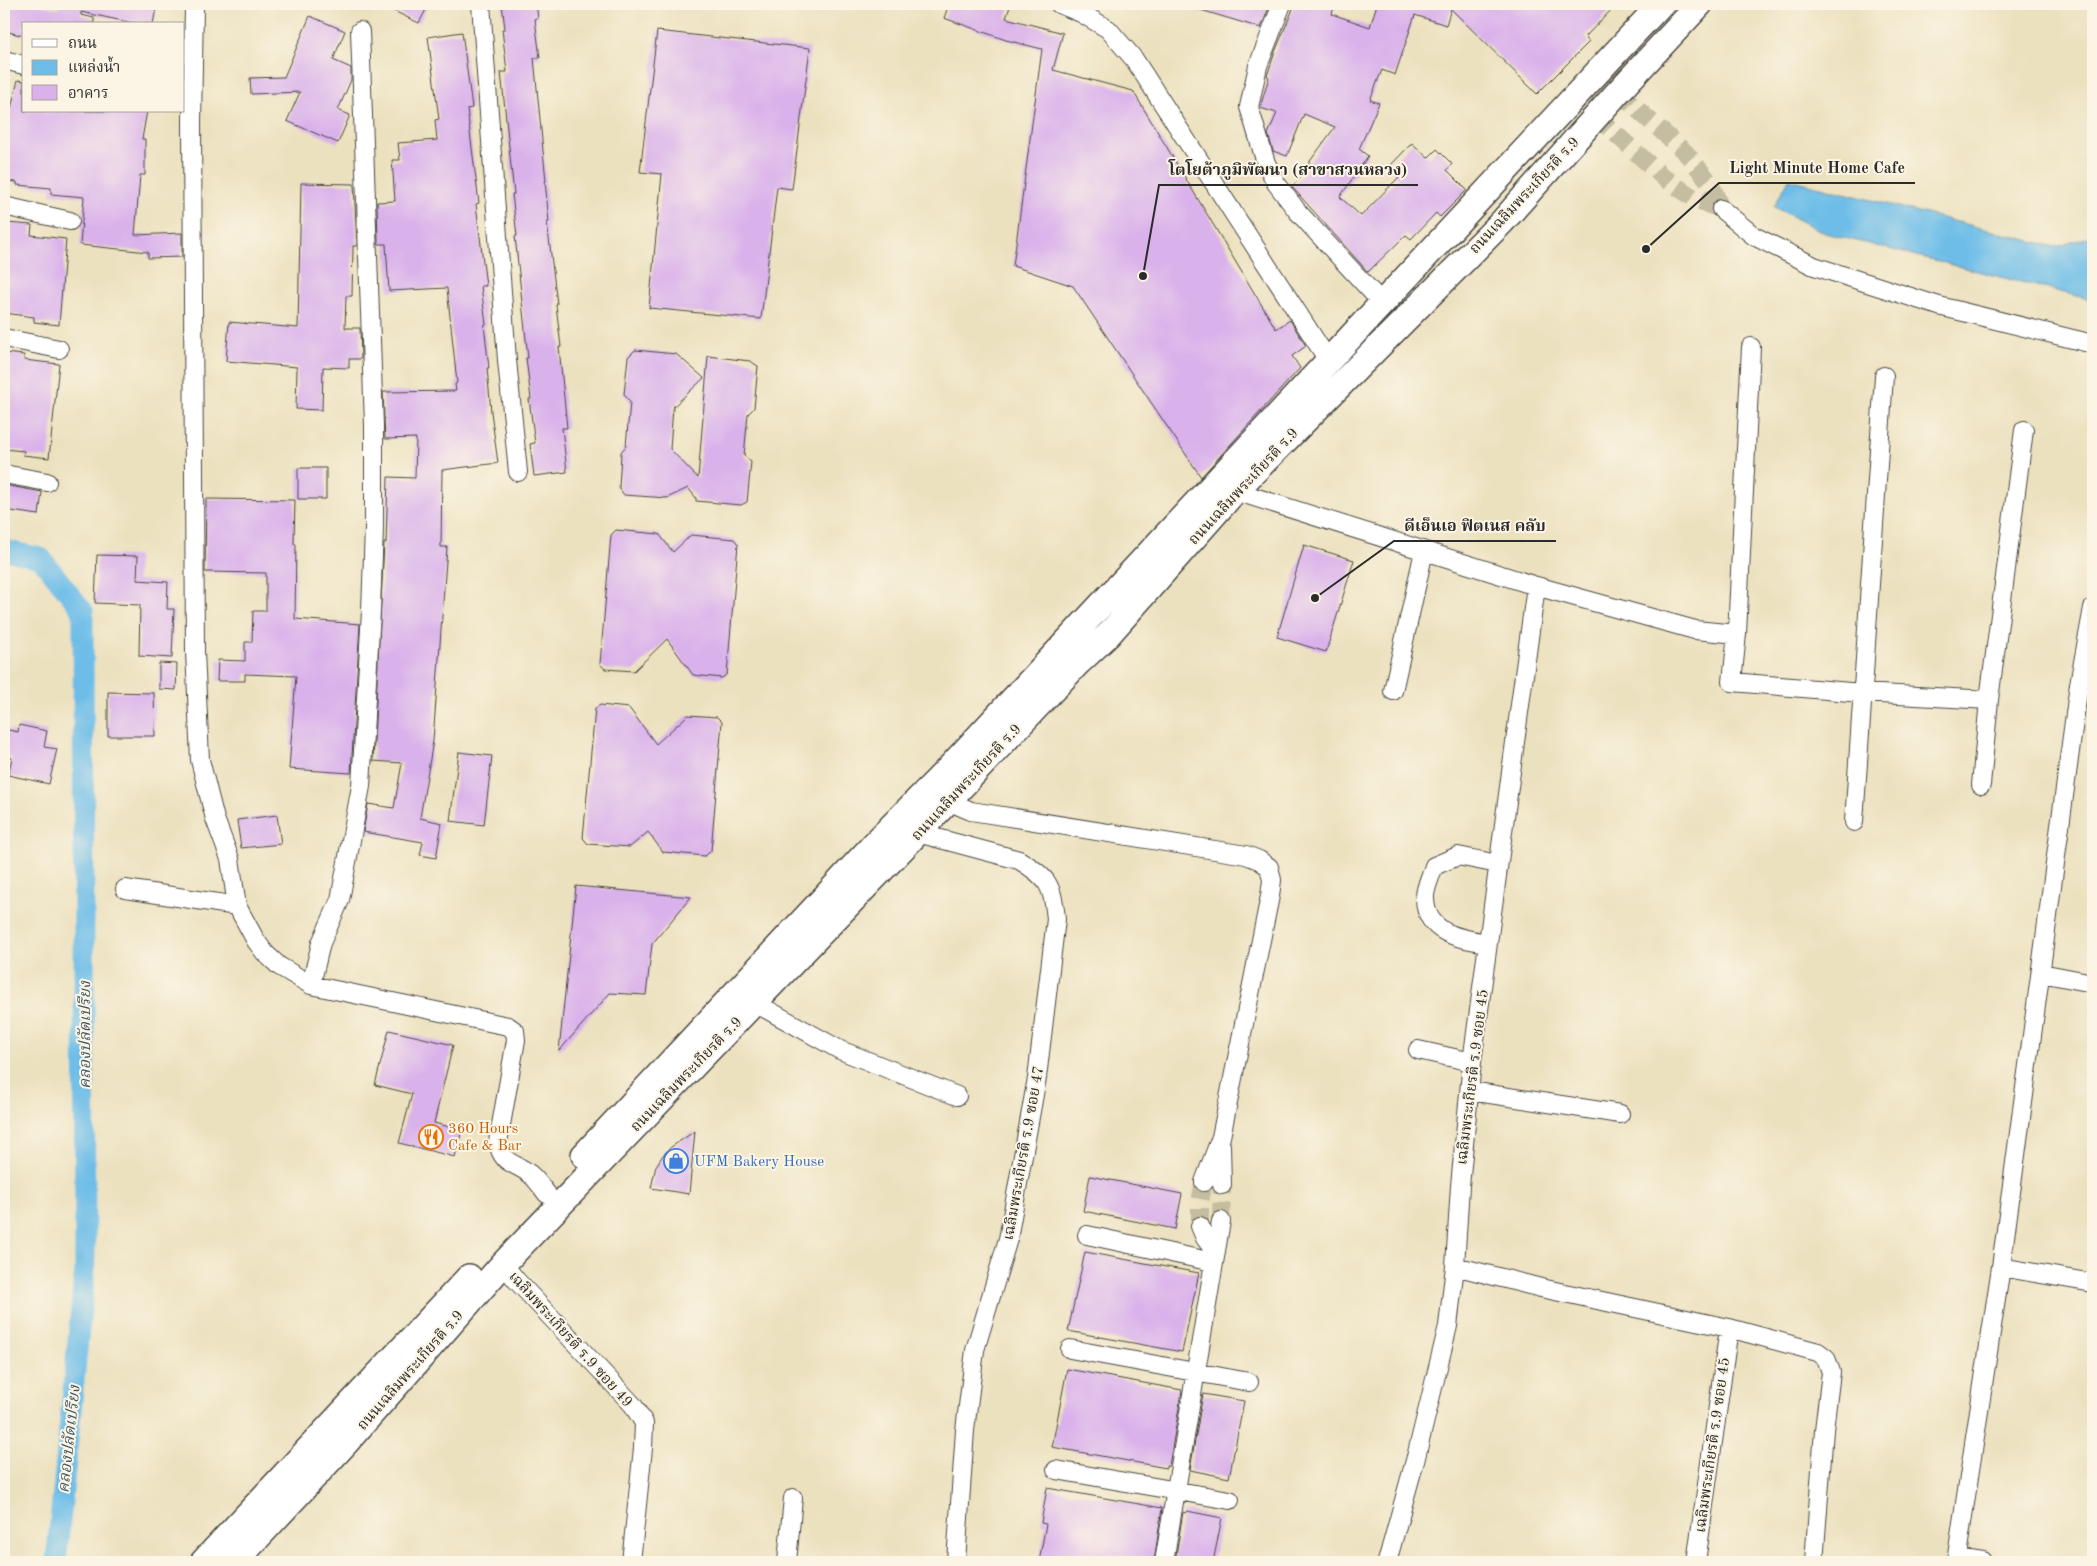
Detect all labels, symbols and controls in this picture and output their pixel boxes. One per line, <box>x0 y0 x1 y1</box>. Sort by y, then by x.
legend <box>22 22 185 112</box>
text: ถนน <box>68 37 97 52</box>
text: แหล่งน้ำ <box>68 56 120 76</box>
text: อาคาร <box>68 87 108 102</box>
street label: ถนนเฉลิมพระเกียรติ ร.9 <box>1465 133 1583 257</box>
callout: Light Minute Home Cafe <box>1719 152 1915 183</box>
callout: โตโยต้าภูมิพัฒนา (สาขาสวนหลวง) <box>1159 154 1418 185</box>
text: โตโยต้าภูมิพัฒนา (สาขาสวนหลวง) <box>1168 159 1407 180</box>
text: Light Minute Home Cafe <box>1729 161 1905 177</box>
street label: ถนนเฉลิมพระเกียรติ ร.9 <box>1184 424 1302 548</box>
callout: ดีเอ็นเอ ฟิตเนส คลับ <box>1394 510 1556 541</box>
text: ดีเอ็นเอ ฟิตเนส คลับ <box>1404 517 1546 535</box>
street label: ถนนเฉลิมพระเกียรติ ร.9 <box>907 720 1025 844</box>
water label: คลองปลัดเปรียง <box>76 980 94 1089</box>
street label: เฉลิมพระเกียรติ ร.9 ซอย 45 <box>1452 988 1492 1166</box>
street label: ถนนเฉลิมพระเกียรติ ร.9 <box>626 1013 746 1135</box>
street label: เฉลิมพระเกียรติ ร.9 ซอย 47 <box>999 1064 1047 1242</box>
place label: 360 Hours Cafe & Bar <box>448 1122 521 1154</box>
restaurant icon: 360 Hours Cafe & Bar <box>418 1124 444 1150</box>
shop icon: UFM Bakery House <box>663 1148 689 1174</box>
place label: UFM Bakery House <box>694 1155 824 1170</box>
street label: เฉลิมพระเกียรติ ร.9 ซอย 49 <box>505 1267 637 1411</box>
street label: ถนนเฉลิมพระเกียรติ ร.9 <box>353 1306 467 1434</box>
street label: เฉลิมพระเกียรติ ร.9 ซอย 45 <box>1691 1356 1733 1534</box>
water label: คลองปลัดเปรียง <box>54 1383 84 1494</box>

